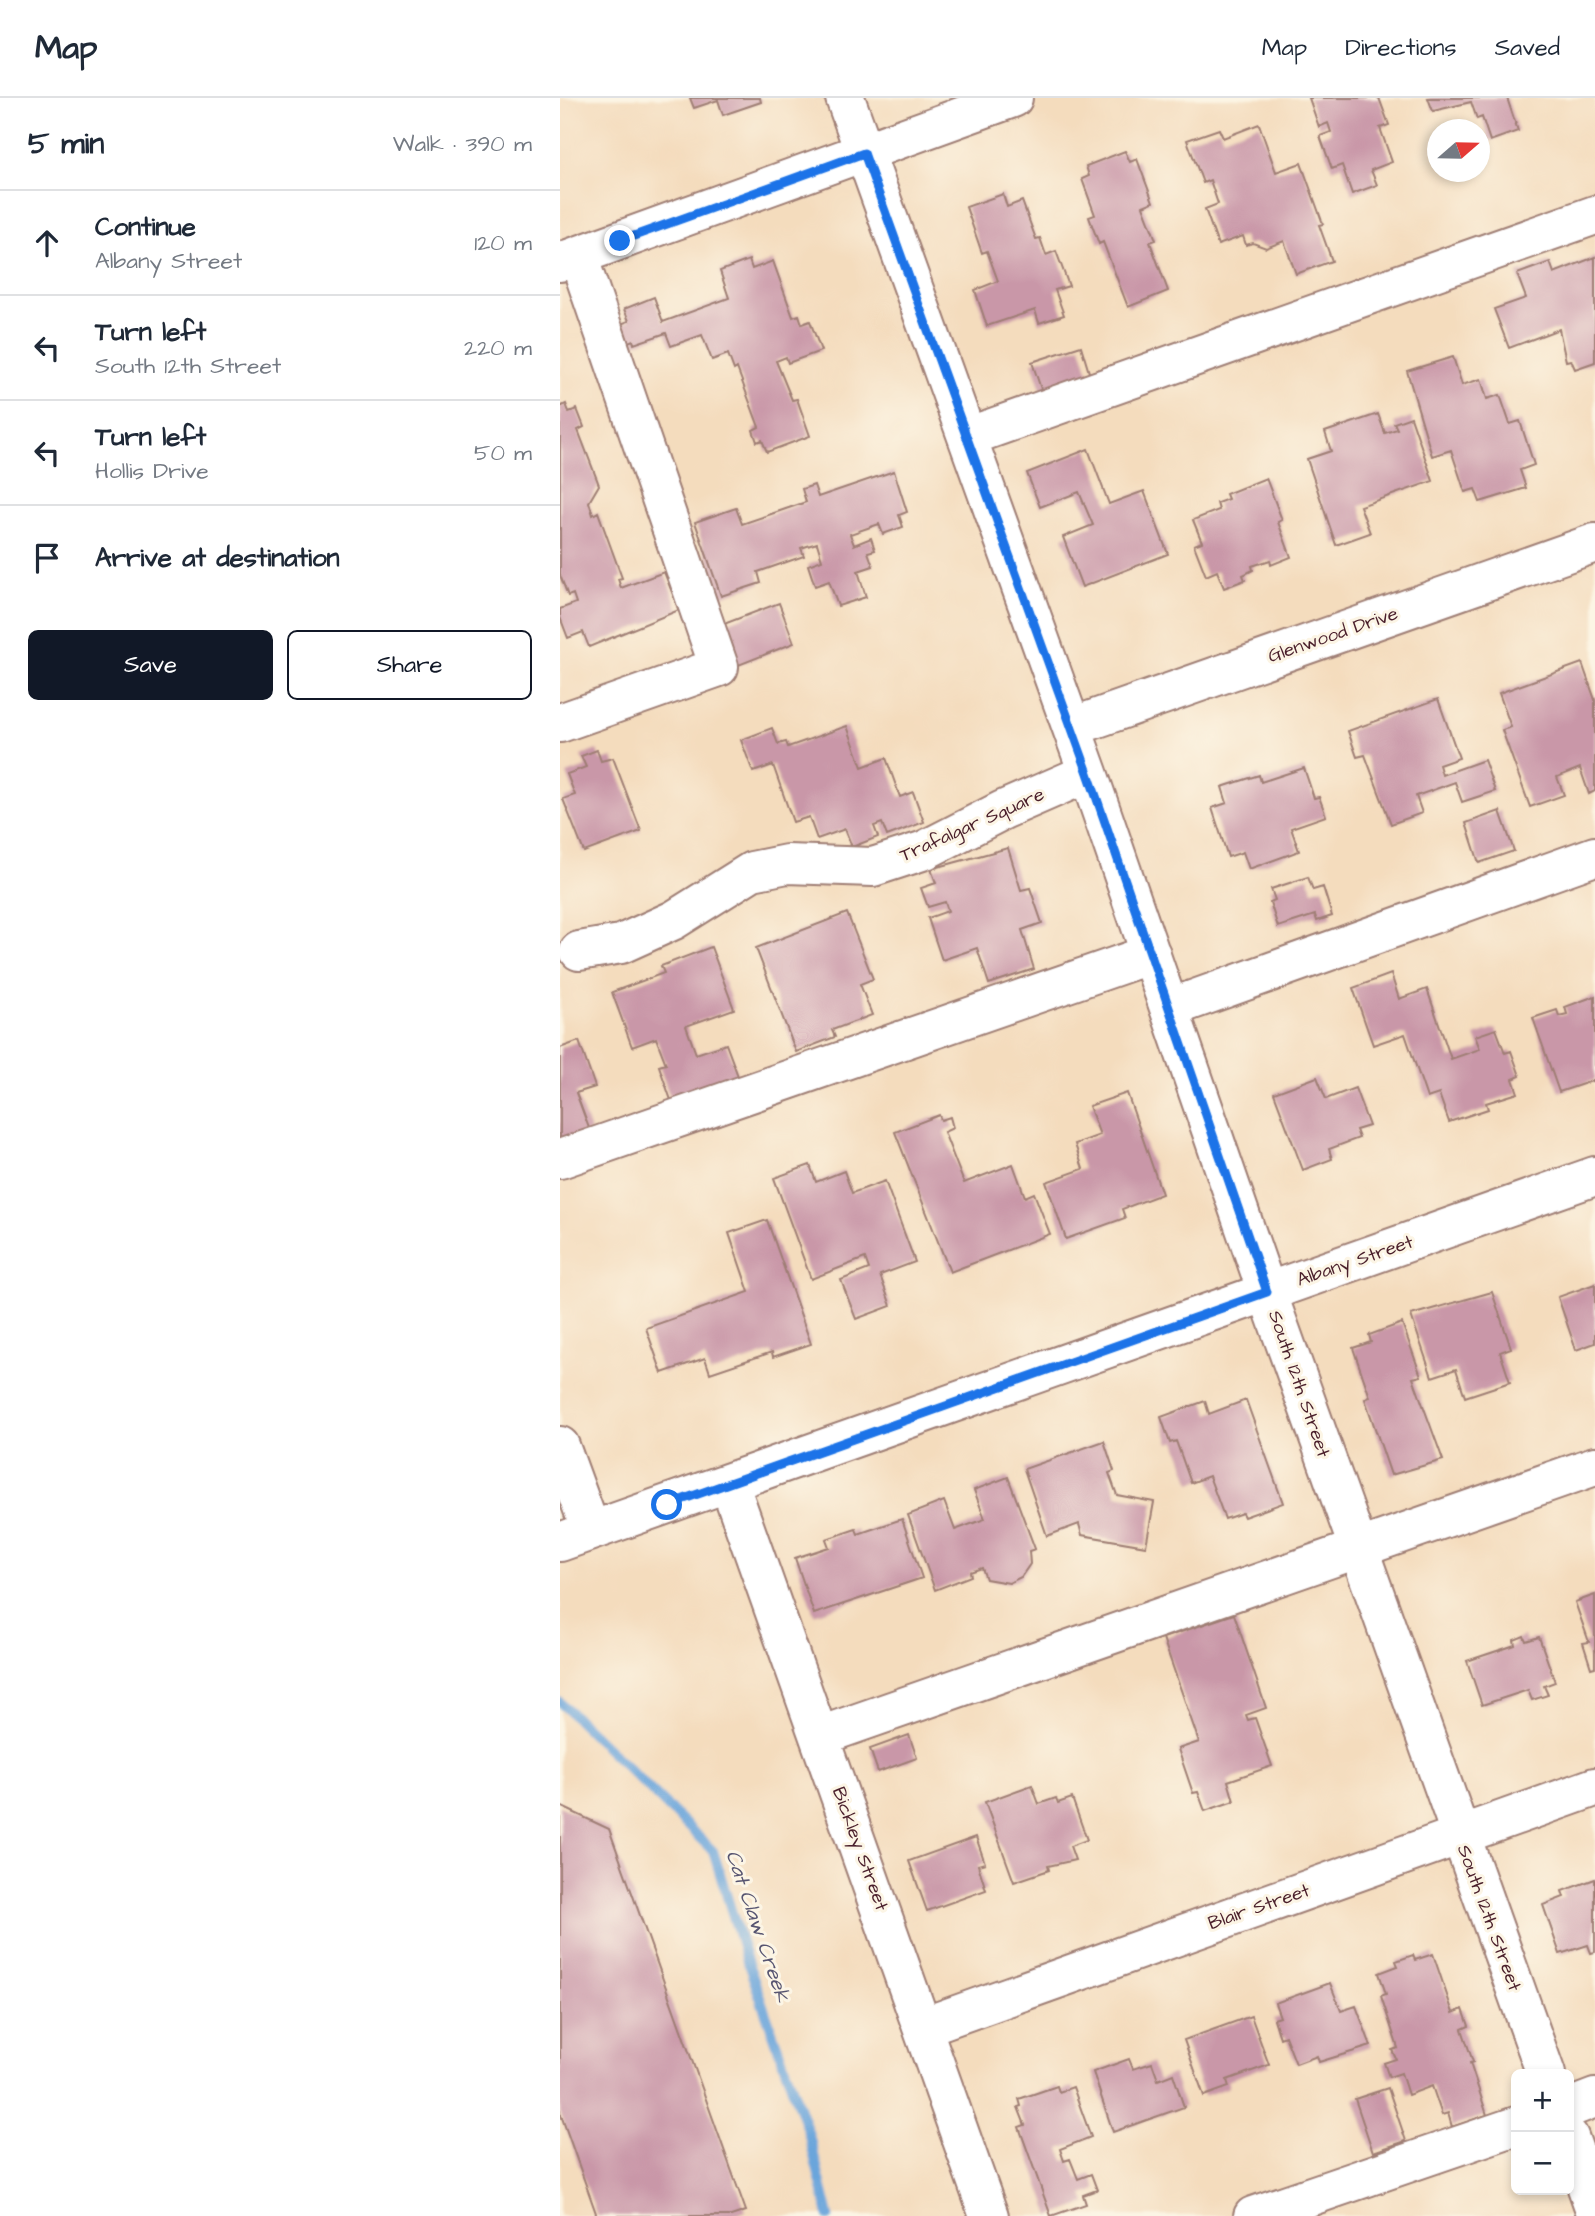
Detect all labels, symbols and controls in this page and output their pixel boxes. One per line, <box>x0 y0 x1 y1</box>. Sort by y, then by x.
text: Map <box>35 25 97 71</box>
text: Map <box>1262 31 1307 65</box>
text: Directions <box>1345 31 1457 65</box>
text: Saved <box>1495 31 1560 65</box>
north arrow <box>1427 119 1490 182</box>
text: 5 min <box>28 123 104 165</box>
text: Walk · 390 m <box>393 128 532 160</box>
text: Continue <box>95 209 196 245</box>
icon: ahead <box>28 224 66 262</box>
route end <box>604 225 635 256</box>
text: 120 m <box>474 227 532 259</box>
text: Albany Street <box>95 245 242 277</box>
text: Turn left <box>95 314 206 350</box>
icon: left <box>28 329 66 367</box>
text: 220 m <box>464 332 532 364</box>
text: South 12th Street <box>95 350 281 382</box>
text: Turn left <box>95 419 206 455</box>
icon: left <box>28 434 66 472</box>
text: 50 m <box>474 437 532 469</box>
text: Hollis Drive <box>95 455 209 487</box>
icon: arrive <box>28 539 66 577</box>
text: Arrive at destination <box>95 540 340 576</box>
street label: Glenwood Drive <box>1264 600 1402 670</box>
button: Save <box>28 630 273 700</box>
button: Share <box>287 630 532 700</box>
street label: Trafalgar Square <box>895 781 1049 870</box>
street label: Albany Street <box>1293 1228 1418 1295</box>
street label: South 12th Street <box>1261 1307 1337 1461</box>
route start <box>651 1489 682 1520</box>
street label: Bickley Street <box>824 1783 895 1915</box>
street label: South 12th Street <box>1450 1841 1528 1995</box>
water label: Cat Claw Creek <box>718 1846 798 2007</box>
street label: Blair Street <box>1205 1877 1314 1937</box>
map controls <box>1511 2069 1574 2195</box>
button: + <box>1511 2069 1574 2132</box>
button: − <box>1511 2132 1574 2195</box>

